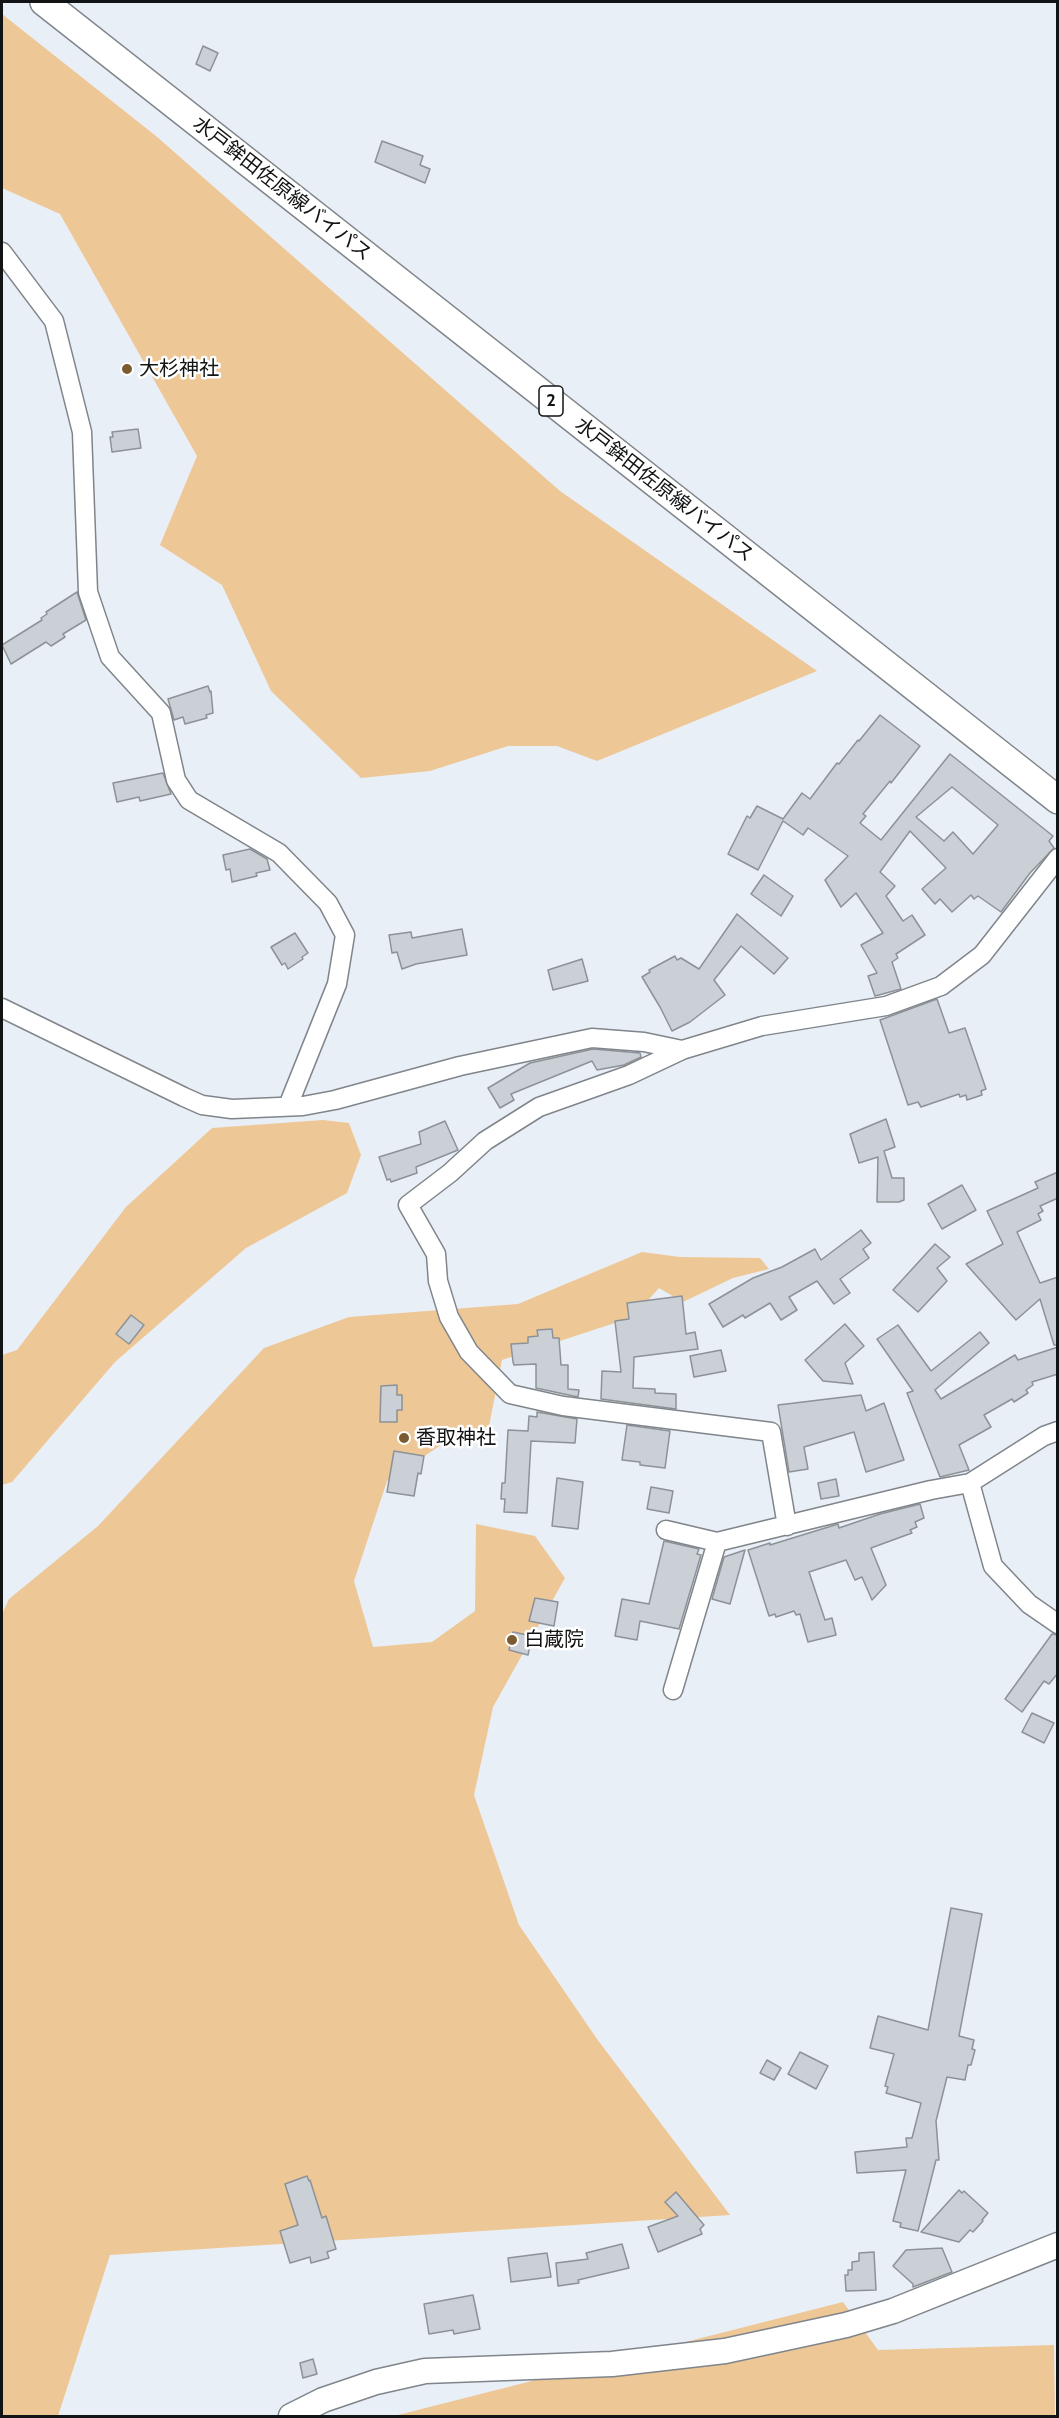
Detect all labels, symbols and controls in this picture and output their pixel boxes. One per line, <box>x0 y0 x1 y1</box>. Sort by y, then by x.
street label: 水戸鉾田佐原線バイパス <box>188 112 376 266</box>
place label: 大杉神社 <box>139 357 219 381</box>
marker: 大杉神社 <box>120 362 134 376</box>
road number: 2 <box>539 386 563 416</box>
street label: 水戸鉾田佐原線バイパス <box>570 413 758 567</box>
place label: 香取神社 <box>416 1426 496 1450</box>
marker: 香取神社 <box>397 1431 411 1445</box>
place label: 白蔵院 <box>524 1628 584 1652</box>
marker: 白蔵院 <box>505 1633 519 1647</box>

